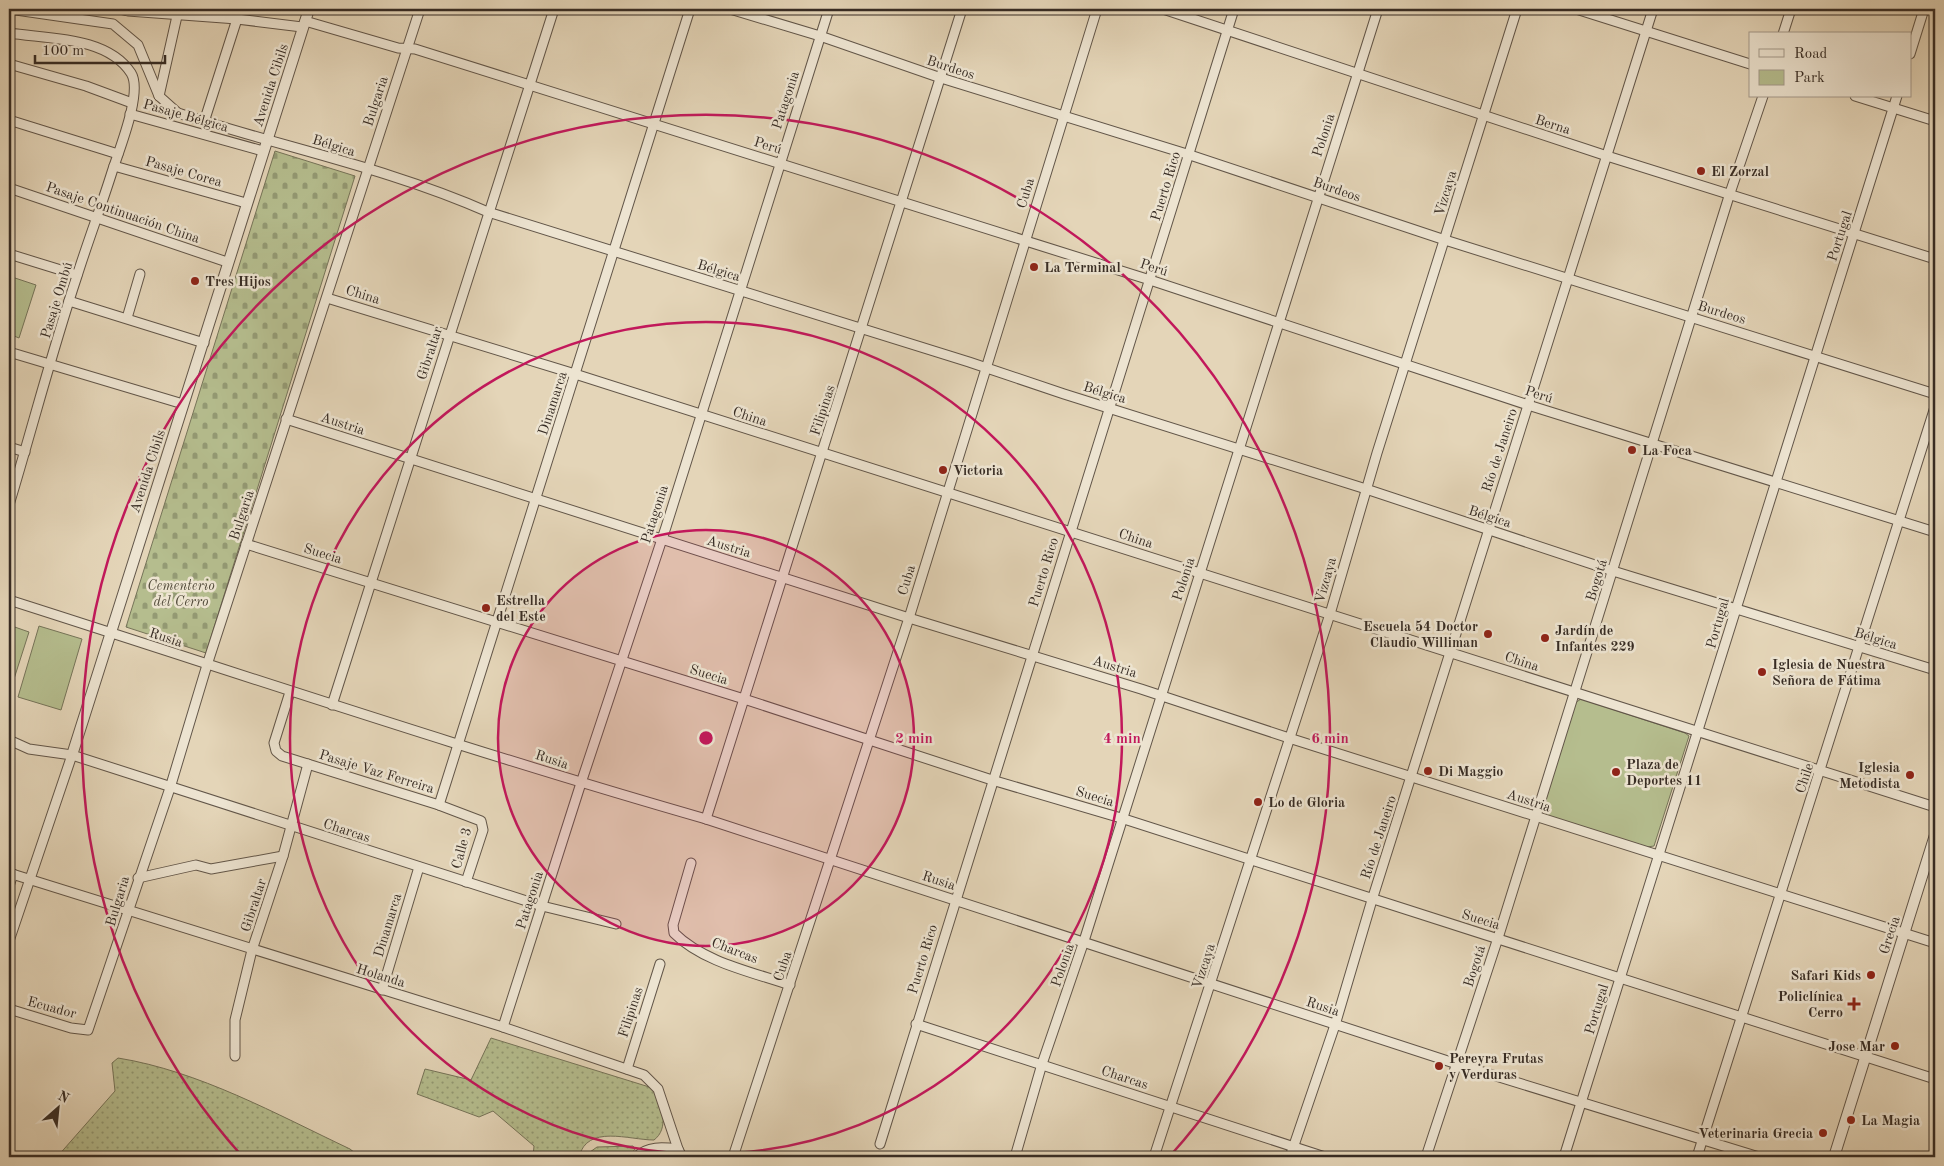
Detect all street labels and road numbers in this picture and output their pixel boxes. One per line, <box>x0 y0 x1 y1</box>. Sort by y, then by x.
street label: Avenida Cibils <box>251 42 291 129</box>
street label: Burdeos <box>925 54 976 82</box>
street label: Patagonia <box>770 69 802 131</box>
street label: Bulgaria <box>361 74 391 128</box>
street label: Pasaje Bélgica <box>142 97 230 135</box>
street label: Polonia <box>1310 112 1338 159</box>
street label: Berna <box>1533 113 1572 137</box>
street label: Bélgica <box>311 133 357 159</box>
street label: Perú <box>752 135 784 157</box>
street label: Puerto Rico <box>1149 150 1183 223</box>
street label: Pasaje Corea <box>144 154 224 190</box>
street label: Vizcaya <box>1432 169 1460 218</box>
street label: Burdeos <box>1311 175 1362 205</box>
street label: Cuba <box>1015 176 1037 210</box>
street label: Pasaje Continuación China <box>44 180 201 246</box>
street label: Portugal <box>1825 209 1855 263</box>
street label: Perú <box>1138 257 1170 279</box>
street label: Bélgica <box>696 258 742 284</box>
street label: Pasaje Ombú <box>39 260 75 340</box>
street label: China <box>344 283 382 307</box>
street label: Burdeos <box>1696 299 1747 327</box>
street label: Gibraltar <box>415 325 445 382</box>
street label: Dinamarca <box>536 370 570 437</box>
street label: Bélgica <box>1082 380 1128 406</box>
street label: Filipinas <box>808 383 838 437</box>
street label: Perú <box>1523 384 1555 406</box>
street label: China <box>731 405 769 429</box>
street label: Río de Janeiro <box>1480 407 1520 494</box>
street label: Austria <box>319 410 367 438</box>
street label: Avenida Cibils <box>128 428 168 515</box>
street label: Patagonia <box>639 483 671 545</box>
street label: Bulgaria <box>227 488 257 542</box>
street label: Bélgica <box>1466 503 1513 530</box>
street label: China <box>1117 527 1155 551</box>
street label: Austria <box>705 534 753 560</box>
street label: Puerto Rico <box>1027 536 1061 609</box>
street label: Suecia <box>302 542 344 566</box>
street label: Polonia <box>1170 556 1198 603</box>
street label: Vizcaya <box>1313 556 1339 605</box>
street label: Bogotá <box>1584 558 1610 603</box>
street label: Cuba <box>896 563 918 597</box>
street label: Portugal <box>1704 596 1732 650</box>
street label: Rusia <box>147 626 184 650</box>
street label: Bélgica <box>1853 626 1899 652</box>
street label: China <box>1503 650 1541 674</box>
street label: Austria <box>1091 654 1139 680</box>
street label: Suecia <box>688 663 730 687</box>
street label: Pasaje Vaz Ferreira <box>317 748 436 796</box>
street label: Rusia <box>533 748 570 772</box>
street label: Chile <box>1794 761 1816 795</box>
street label: Suecia <box>1074 785 1116 809</box>
street label: Austria <box>1505 787 1553 815</box>
street label: Río de Janeiro <box>1359 794 1399 881</box>
street label: Charcas <box>321 817 372 845</box>
street label: Calle 3 <box>450 826 474 871</box>
street label: Patagonia <box>514 869 546 931</box>
street label: Rusia <box>920 869 957 893</box>
street label: Bulgaria <box>104 874 132 928</box>
street label: Gibraltar <box>239 877 269 934</box>
street label: Dinamarca <box>372 892 404 959</box>
street label: Suecia <box>1460 908 1502 932</box>
street label: Grecia <box>1877 914 1903 956</box>
street label: Puerto Rico <box>906 923 940 996</box>
street label: Charcas <box>709 936 760 966</box>
street label: Polonia <box>1049 942 1077 989</box>
street label: Vizcaya <box>1190 942 1218 991</box>
street label: Bogotá <box>1462 944 1488 989</box>
street label: Cuba <box>772 949 794 983</box>
street label: Holanda <box>355 962 407 990</box>
street label: Portugal <box>1583 982 1611 1036</box>
street label: Filipinas <box>616 985 646 1039</box>
street label: Ecuador <box>26 995 78 1021</box>
street label: Rusia <box>1304 995 1341 1019</box>
street label: Charcas <box>1099 1064 1150 1092</box>

